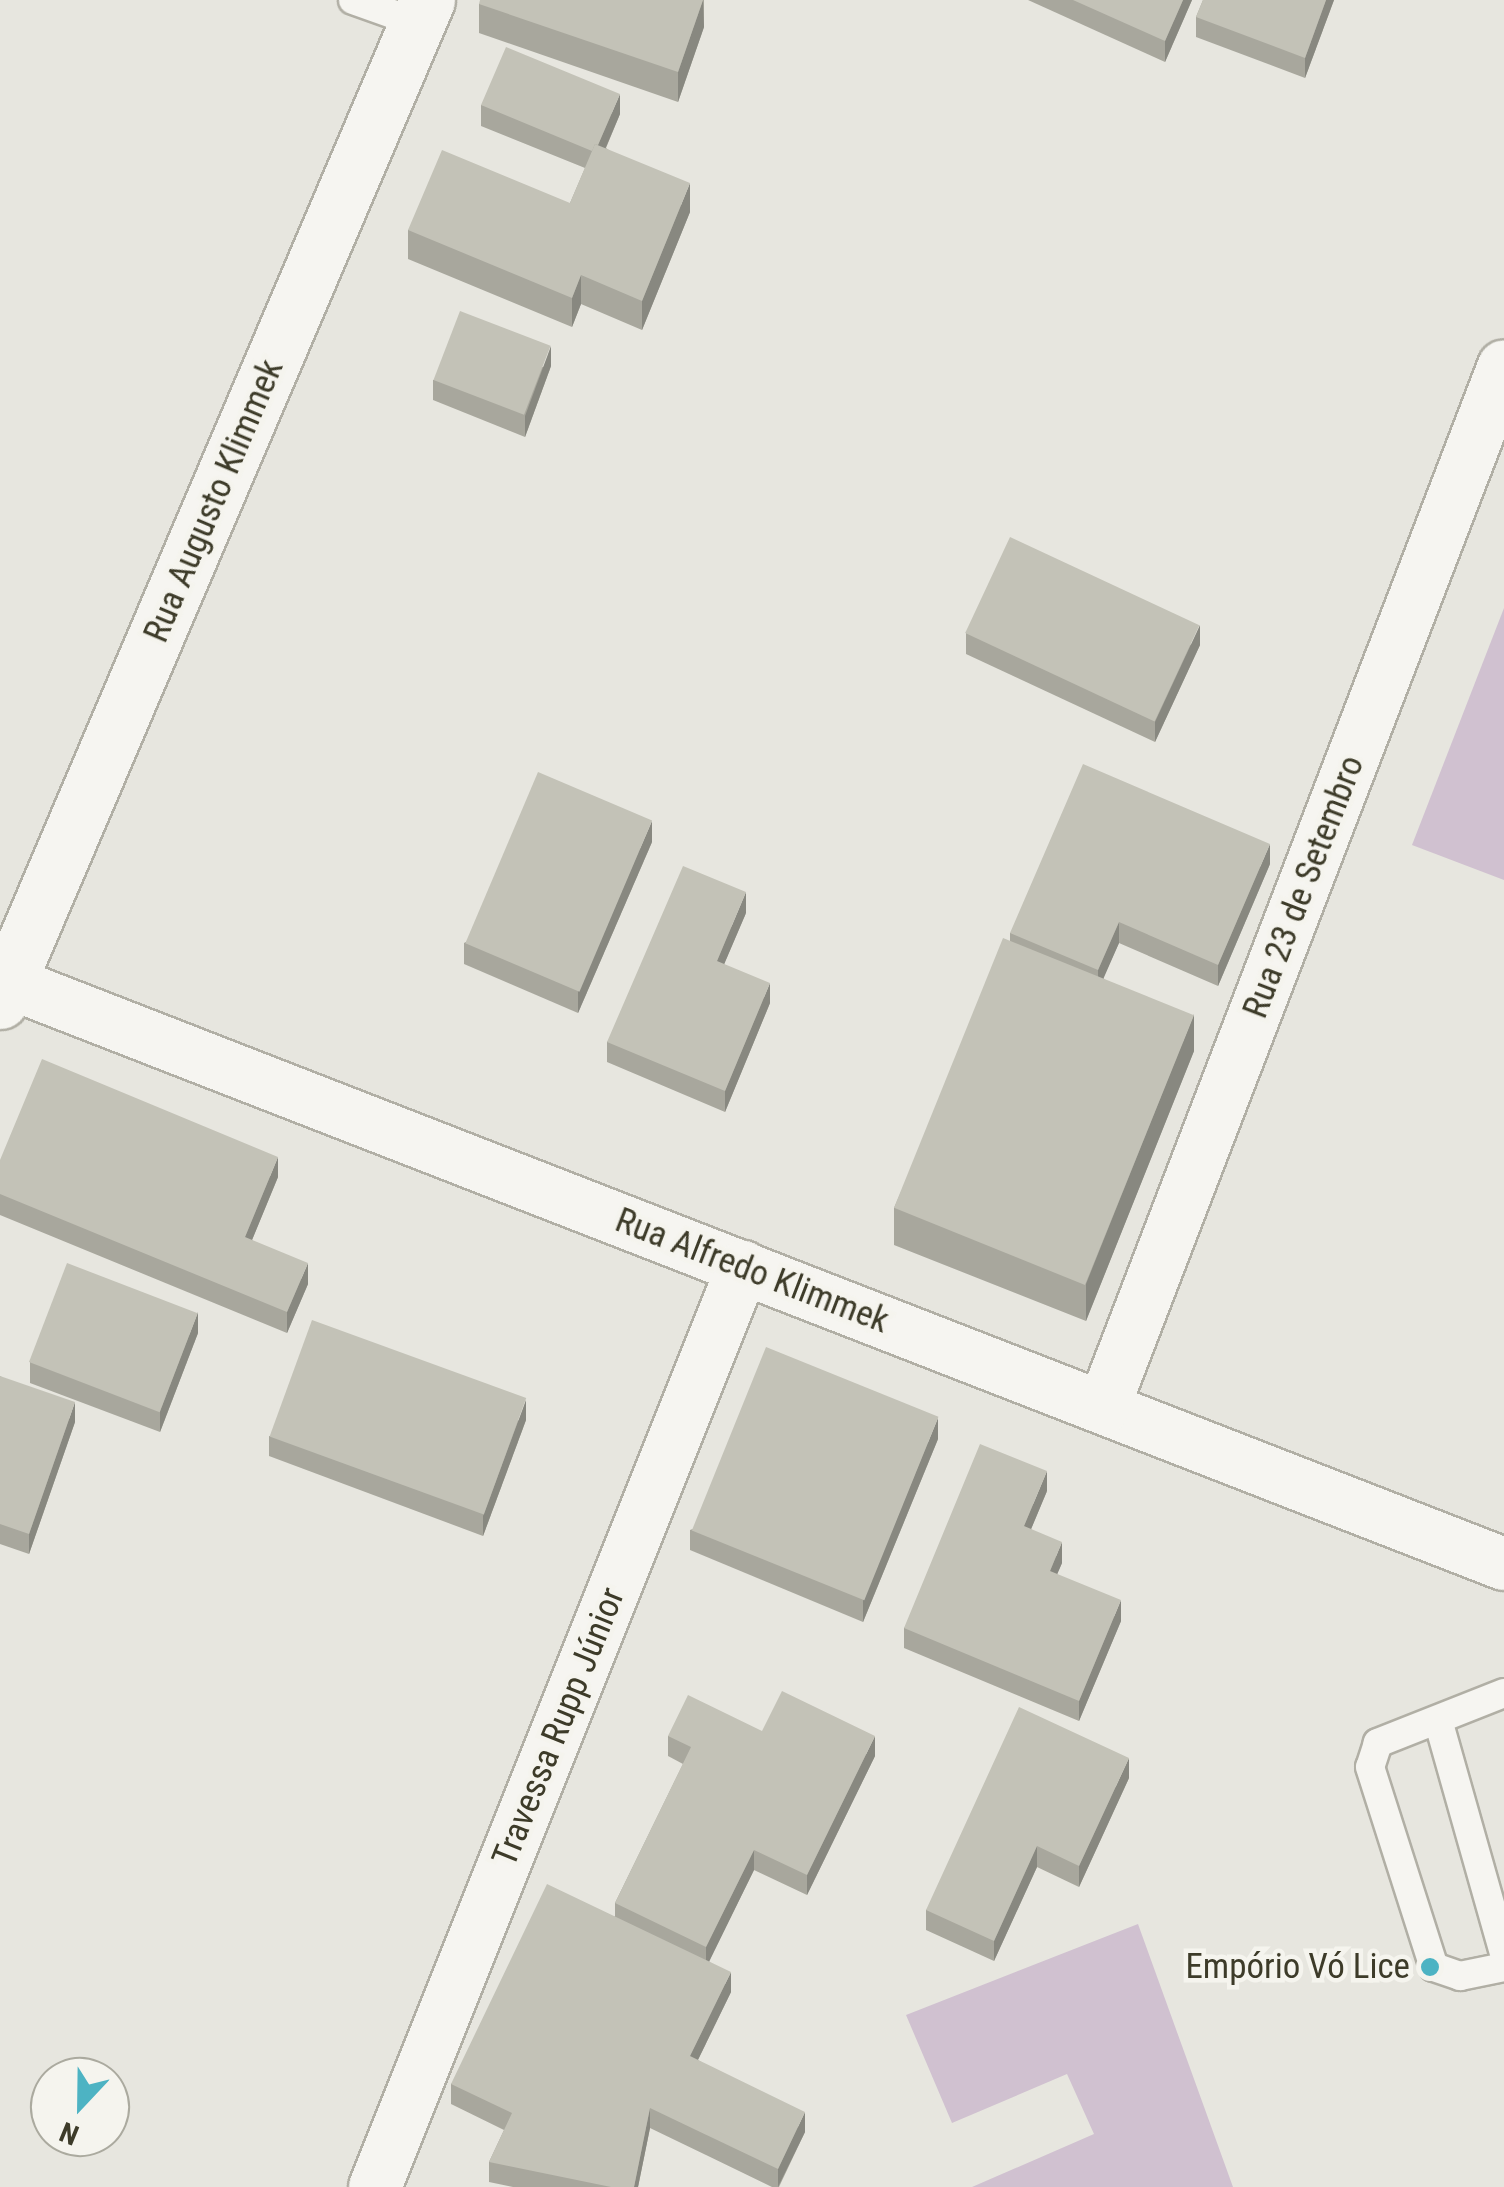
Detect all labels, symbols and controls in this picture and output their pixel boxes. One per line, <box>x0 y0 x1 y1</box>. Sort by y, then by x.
street label: Rua Augusto Klimmek <box>135 353 293 649</box>
street label: Rua 23 de Setembro <box>1235 750 1373 1024</box>
street label: Rua Alfredo Klimmek <box>609 1200 895 1342</box>
street label: Travessa Rupp Júnior <box>484 1582 634 1872</box>
place label: Empório Vó Lice <box>1185 1946 1410 1988</box>
marker: Empório Vó Lice <box>1419 1956 1441 1978</box>
north arrow <box>30 2057 130 2157</box>
text: N <box>55 2115 83 2152</box>

